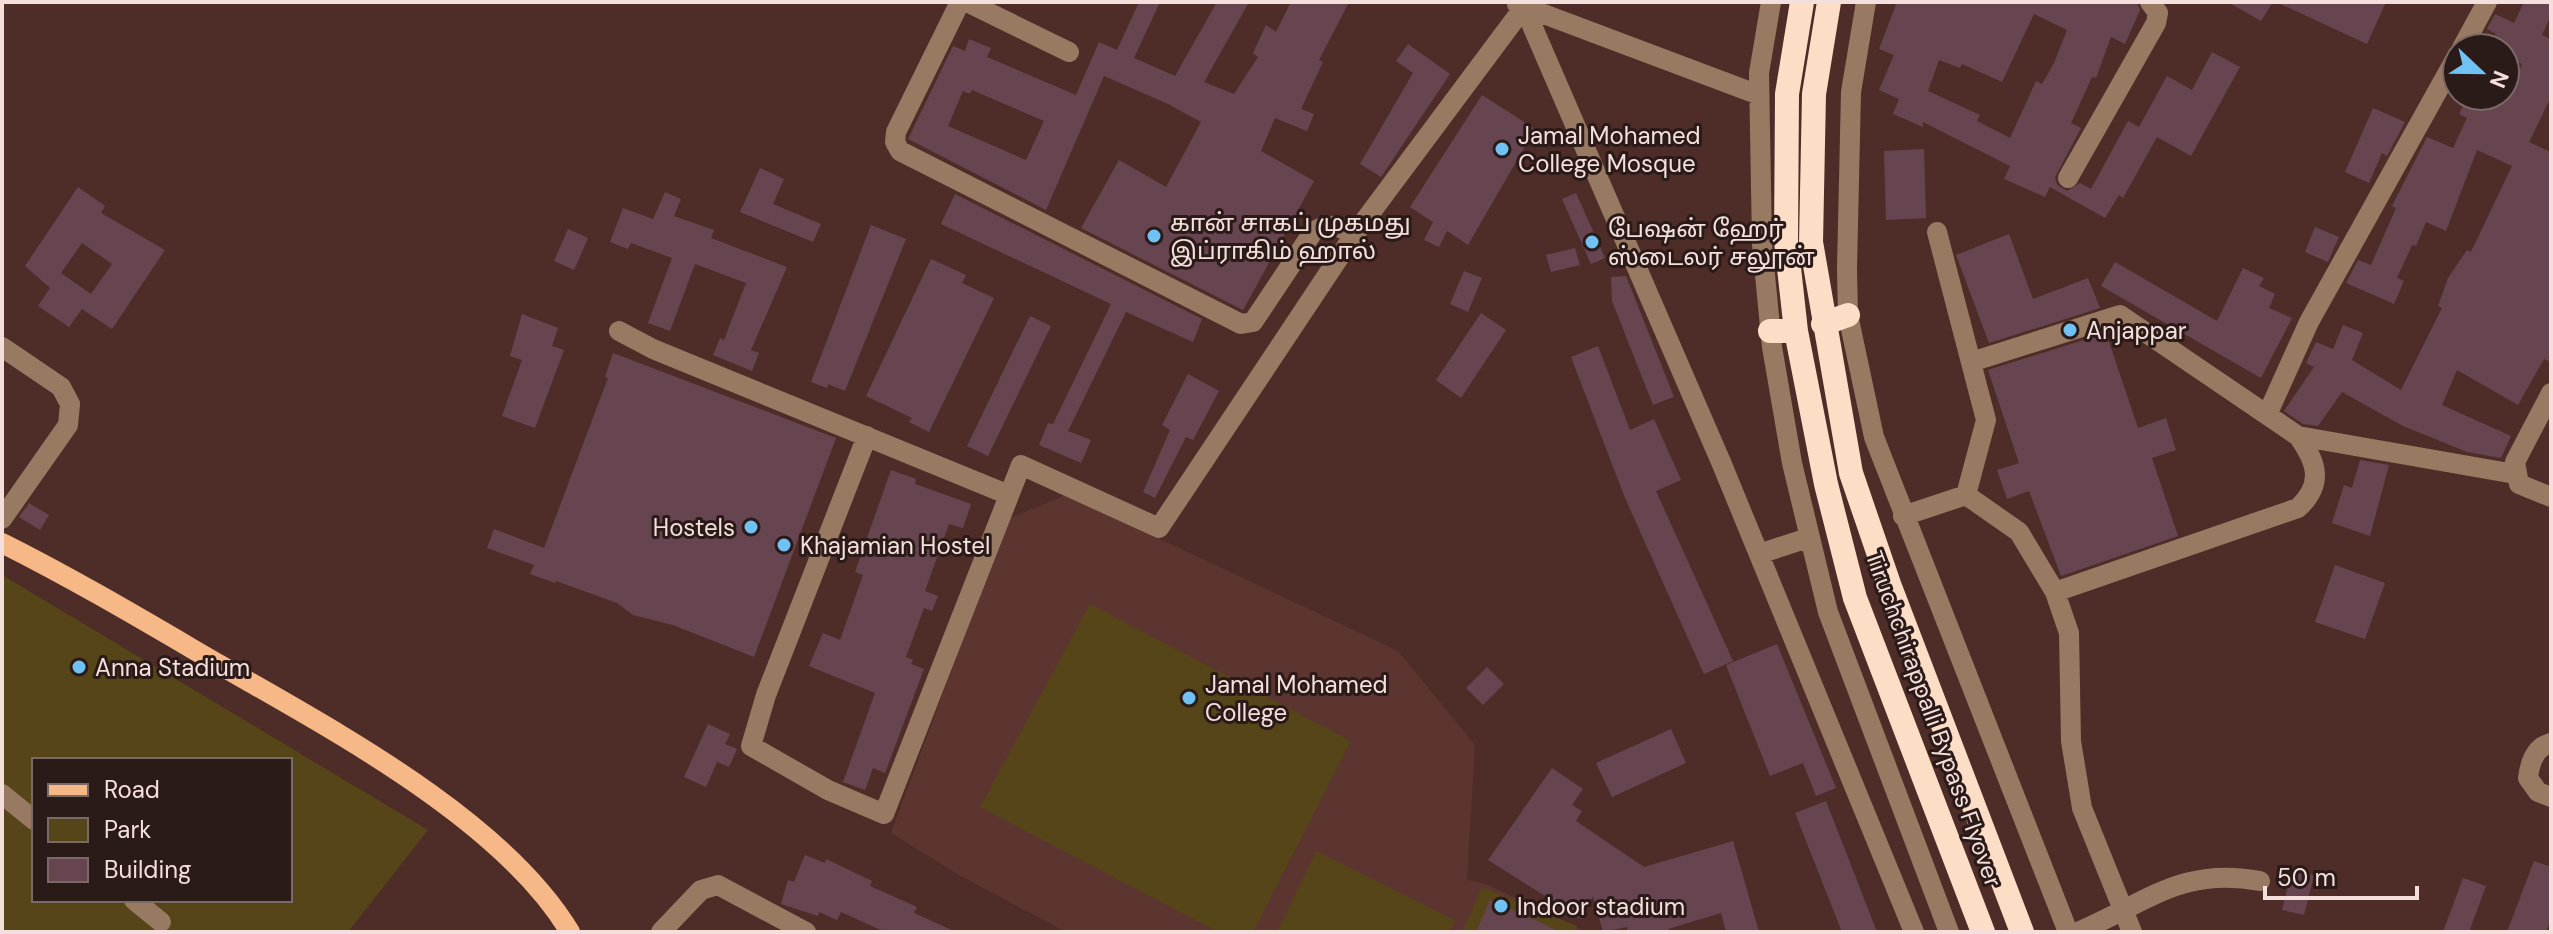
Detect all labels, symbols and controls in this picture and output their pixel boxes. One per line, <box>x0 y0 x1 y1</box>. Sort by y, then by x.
north arrow <box>2441 32 2521 112</box>
text: N <box>2483 66 2516 92</box>
place label: Jamal Mohamed College Mosque <box>1518 120 1701 179</box>
marker: Jamal Mohamed College Mosque <box>1493 140 1511 158</box>
place label: கான் சாகப் முகமது இப்ராகிம் ஹால் <box>1170 207 1411 267</box>
place label: பேஷன் ஹேர் ஸ்டைலர் சலூன் <box>1608 213 1815 273</box>
marker: கான் சாகப் முகமது இப்ராகிம் ஹால் <box>1145 227 1163 245</box>
marker: பேஷன் ஹேர் ஸ்டைலர் சலூன் <box>1583 233 1601 251</box>
place label: Anjappar <box>2086 315 2187 346</box>
marker: Anjappar <box>2061 321 2079 339</box>
place label: Hostels <box>653 512 735 543</box>
marker: Hostels <box>742 518 760 536</box>
place label: Khajamian Hostel <box>800 530 990 561</box>
marker: Khajamian Hostel <box>775 536 793 554</box>
street label: Tiruchchirappalli Bypass Flyover <box>1859 547 2009 891</box>
place label: Anna Stadium <box>95 652 250 683</box>
marker: Anna Stadium <box>70 658 88 676</box>
place label: Jamal Mohamed College <box>1205 669 1388 728</box>
marker: Jamal Mohamed College <box>1180 689 1198 707</box>
legend <box>32 758 292 902</box>
text: Road <box>104 774 160 805</box>
text: Park <box>104 814 151 845</box>
scale bar <box>2265 850 2417 900</box>
text: Building <box>104 854 191 885</box>
text: 50 m <box>2277 862 2336 893</box>
place label: Indoor stadium <box>1517 891 1685 922</box>
marker: Indoor stadium <box>1492 897 1510 915</box>

